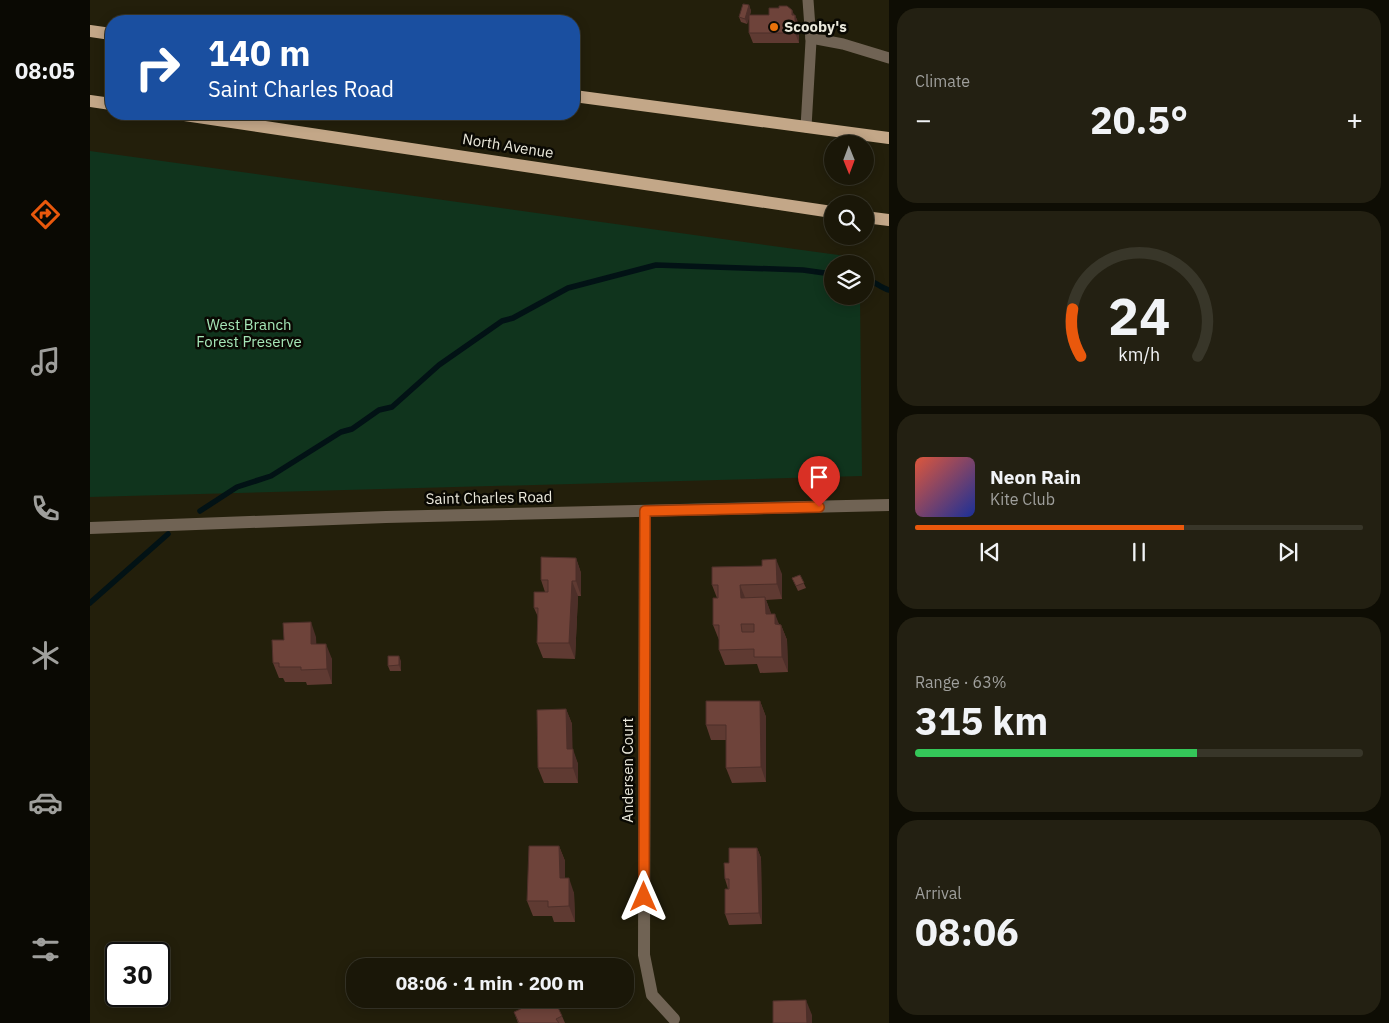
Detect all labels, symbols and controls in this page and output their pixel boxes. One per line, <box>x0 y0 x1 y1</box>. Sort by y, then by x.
place label: Scooby's <box>784 17 847 36</box>
marker: Scooby's <box>768 21 780 33</box>
text: 140 m <box>208 30 311 76</box>
icon: right <box>125 35 190 100</box>
text: 08:05 <box>15 56 75 85</box>
text: Climate <box>915 71 970 91</box>
text: Saint Charles Road <box>208 74 394 103</box>
text: 20.5° <box>1090 95 1188 144</box>
text: − <box>915 101 932 138</box>
text: + <box>1346 101 1363 138</box>
street label: North Avenue <box>461 129 555 162</box>
north arrow <box>824 135 874 185</box>
map controls <box>824 135 874 305</box>
button: search <box>824 195 874 245</box>
icon: directions <box>28 197 63 232</box>
button: layers <box>824 255 874 305</box>
text: 24 <box>1108 282 1170 349</box>
park label: West Branch Forest Preserve <box>196 315 302 351</box>
text: km/h <box>1118 343 1160 366</box>
icon: music <box>28 344 63 379</box>
pin <box>798 456 840 507</box>
icon: arrive <box>805 463 833 491</box>
text: Neon Rain <box>990 465 1081 489</box>
street label: Saint Charles Road <box>425 487 553 508</box>
text: Kite Club <box>990 489 1055 509</box>
icon: phone <box>28 491 63 526</box>
icon: previous <box>976 538 1004 566</box>
icon: pause <box>1125 538 1153 566</box>
icon: next <box>1274 538 1302 566</box>
icon: climate <box>28 638 63 673</box>
text: Range · 63% <box>915 672 1007 692</box>
text: 315 km <box>915 696 1048 745</box>
street label: Andersen Court <box>618 717 637 823</box>
icon: car <box>28 785 63 820</box>
position arrow <box>617 870 669 922</box>
text: Arrival <box>915 883 962 903</box>
text: 08:06 <box>915 907 1019 956</box>
icon: filters <box>28 932 63 967</box>
speed limit sign: 30 <box>105 942 170 1007</box>
text: 08:06 · 1 min · 200 m <box>396 971 584 995</box>

